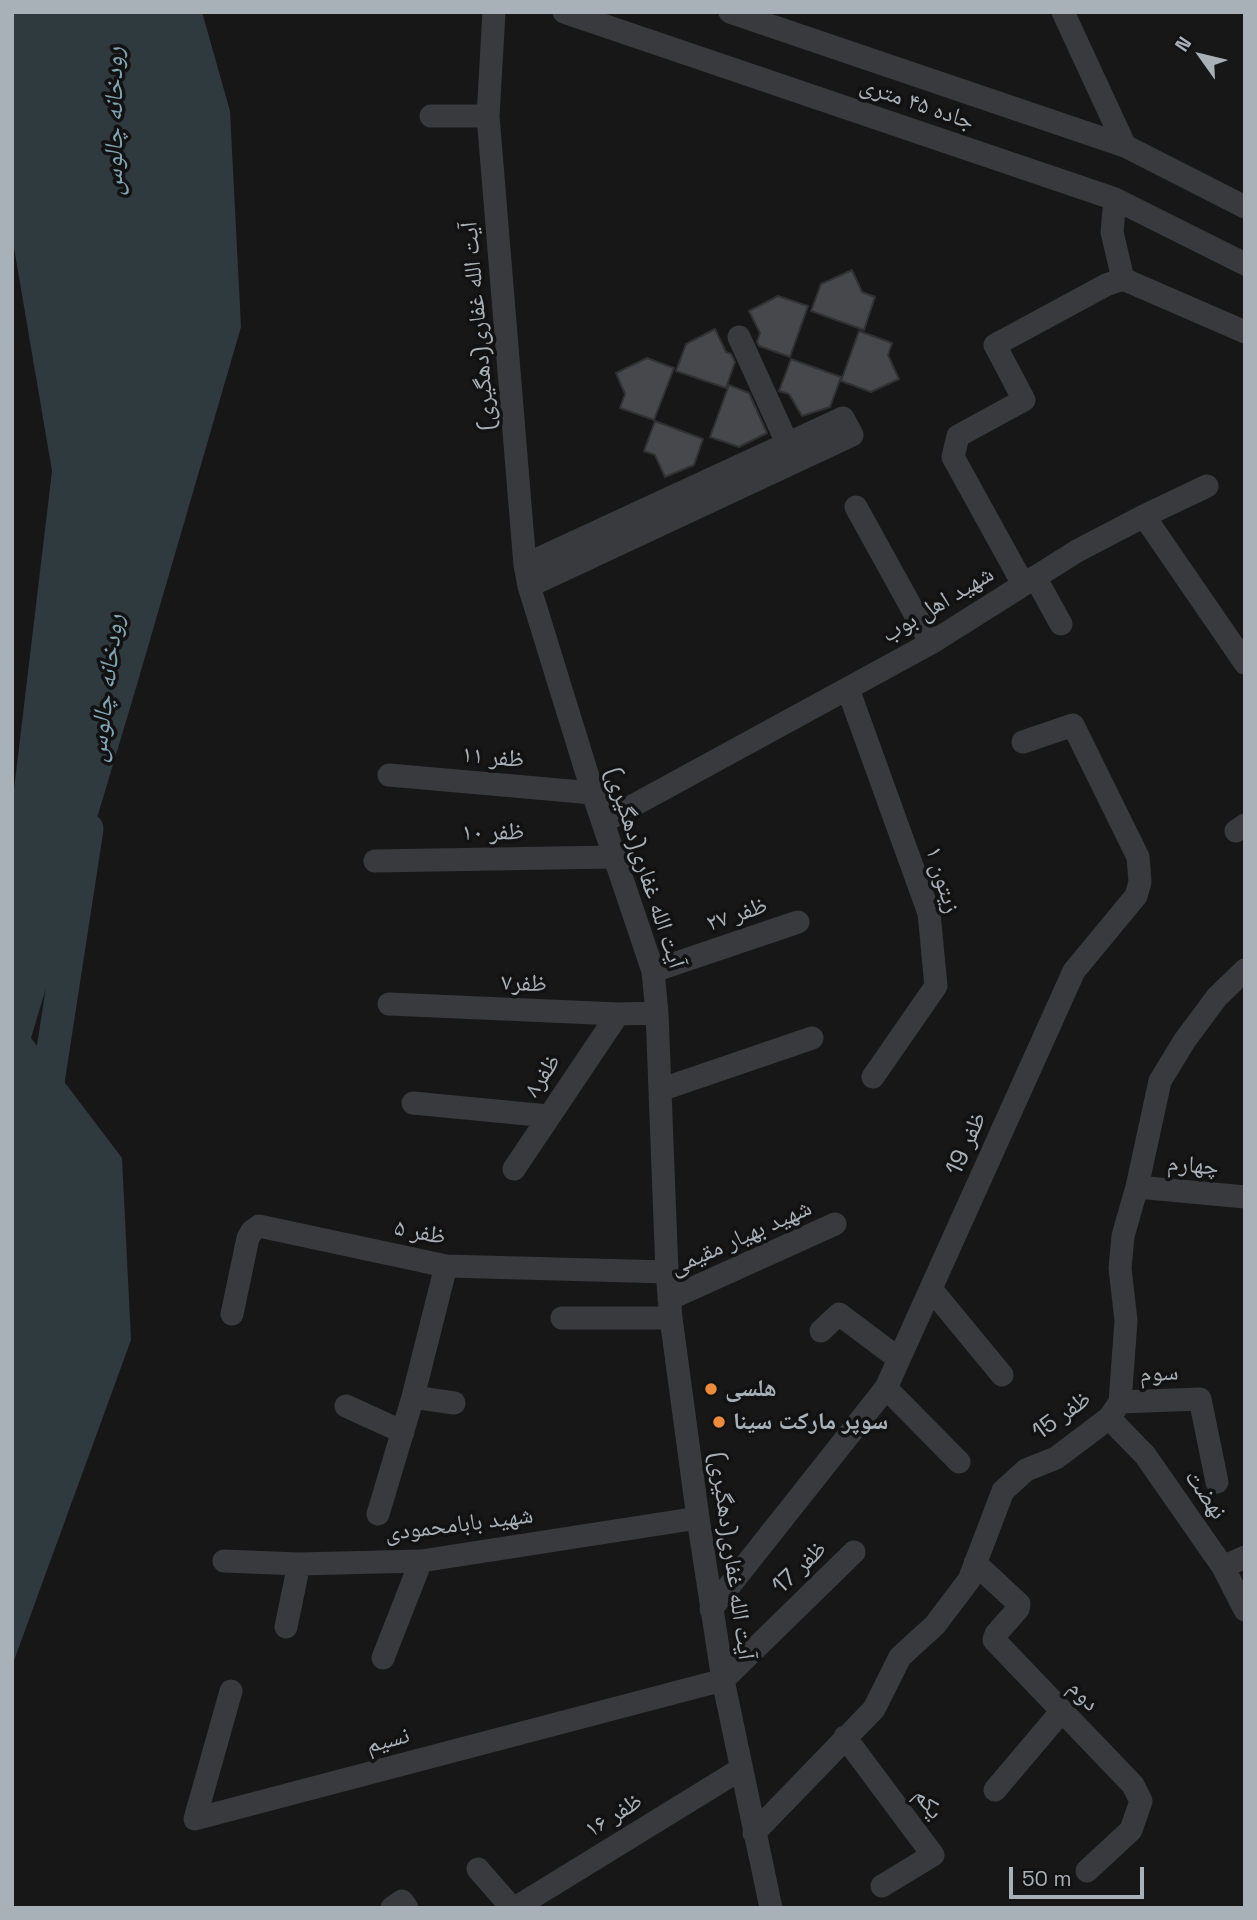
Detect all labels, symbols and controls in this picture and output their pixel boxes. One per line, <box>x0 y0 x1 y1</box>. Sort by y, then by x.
north arrow <box>1166 21 1236 91</box>
text: N <box>1169 32 1197 56</box>
water label: رودخانه چالوس <box>99 47 131 195</box>
street label: جاده ۴۵ متری <box>856 71 978 137</box>
street label: آیت الله غفاری(دهگیری) <box>456 220 502 432</box>
street label: شهید اهل بوب <box>877 560 999 650</box>
water label: رودخانه چالوس <box>82 612 132 764</box>
street label: ظفر ۱۱ <box>461 741 525 775</box>
street label: آیت الله غفاری(دهگیری) <box>598 764 690 972</box>
street label: ظفر ۱۰ <box>461 818 525 848</box>
street label: زیتون ۱ <box>918 843 966 917</box>
street label: ظفر ۲۷ <box>703 891 771 939</box>
street label: ظفر۷ <box>501 969 547 999</box>
street label: ظفر۸ <box>518 1049 568 1103</box>
street label: ظفر 19 <box>940 1108 994 1180</box>
street label: چهارم <box>1166 1149 1220 1183</box>
street label: شهید بهیار مقیمی <box>666 1194 816 1282</box>
street label: ظفر ۵ <box>392 1214 448 1252</box>
street label: سوم <box>1139 1359 1179 1389</box>
place label: هلسی <box>725 1375 777 1403</box>
marker: هلسی <box>703 1381 719 1397</box>
street label: ظفر 15 <box>1027 1385 1097 1447</box>
place label: سوپر مارکت سینا <box>733 1408 888 1436</box>
marker: سوپر مارکت سینا <box>711 1414 727 1430</box>
street label: آیت الله غفاری(دهگیری) <box>702 1450 760 1662</box>
street label: نهضت <box>1178 1465 1232 1525</box>
street label: شهید بابامحمودی <box>383 1502 535 1548</box>
street label: ظفر 17 <box>767 1535 833 1601</box>
street label: دوم <box>1061 1674 1105 1718</box>
street label: نسیم <box>363 1721 413 1761</box>
street label: یکم <box>907 1783 949 1825</box>
street label: ظفر ۱۶ <box>580 1787 648 1845</box>
scale bar <box>1012 1854 1147 1898</box>
text: 50 m <box>1022 1865 1072 1892</box>

